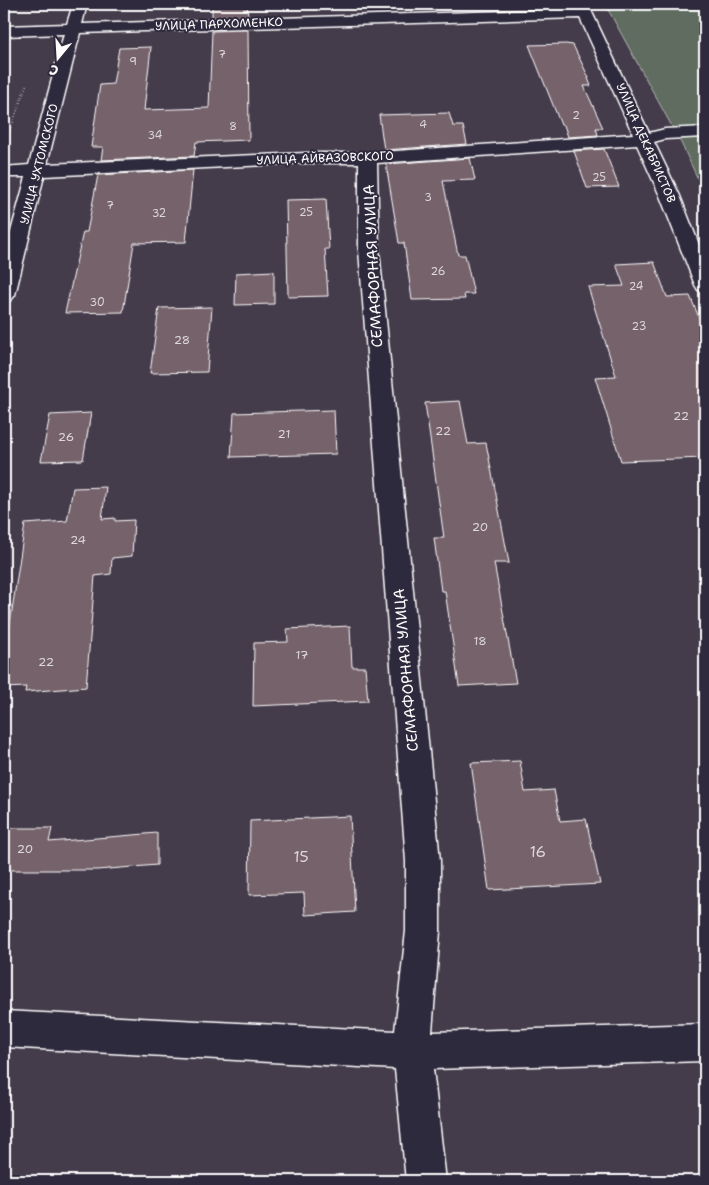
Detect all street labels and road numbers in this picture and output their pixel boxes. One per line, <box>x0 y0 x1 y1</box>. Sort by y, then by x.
street label: УЛИЦА ПАРХОМЕНКО <box>155 14 283 34</box>
street label: УЛИЦА ДЕКАБРИСТОВ <box>612 81 680 205</box>
street label: УЛИЦА УХТОМСКОГО <box>16 102 62 226</box>
street label: УЛИЦА АЙВАЗОВСКОГО <box>256 148 394 168</box>
street label: СЕМАФОРНАЯ УЛИЦА <box>359 184 387 348</box>
street label: СЕМАФОРНАЯ УЛИЦА <box>389 588 423 752</box>

